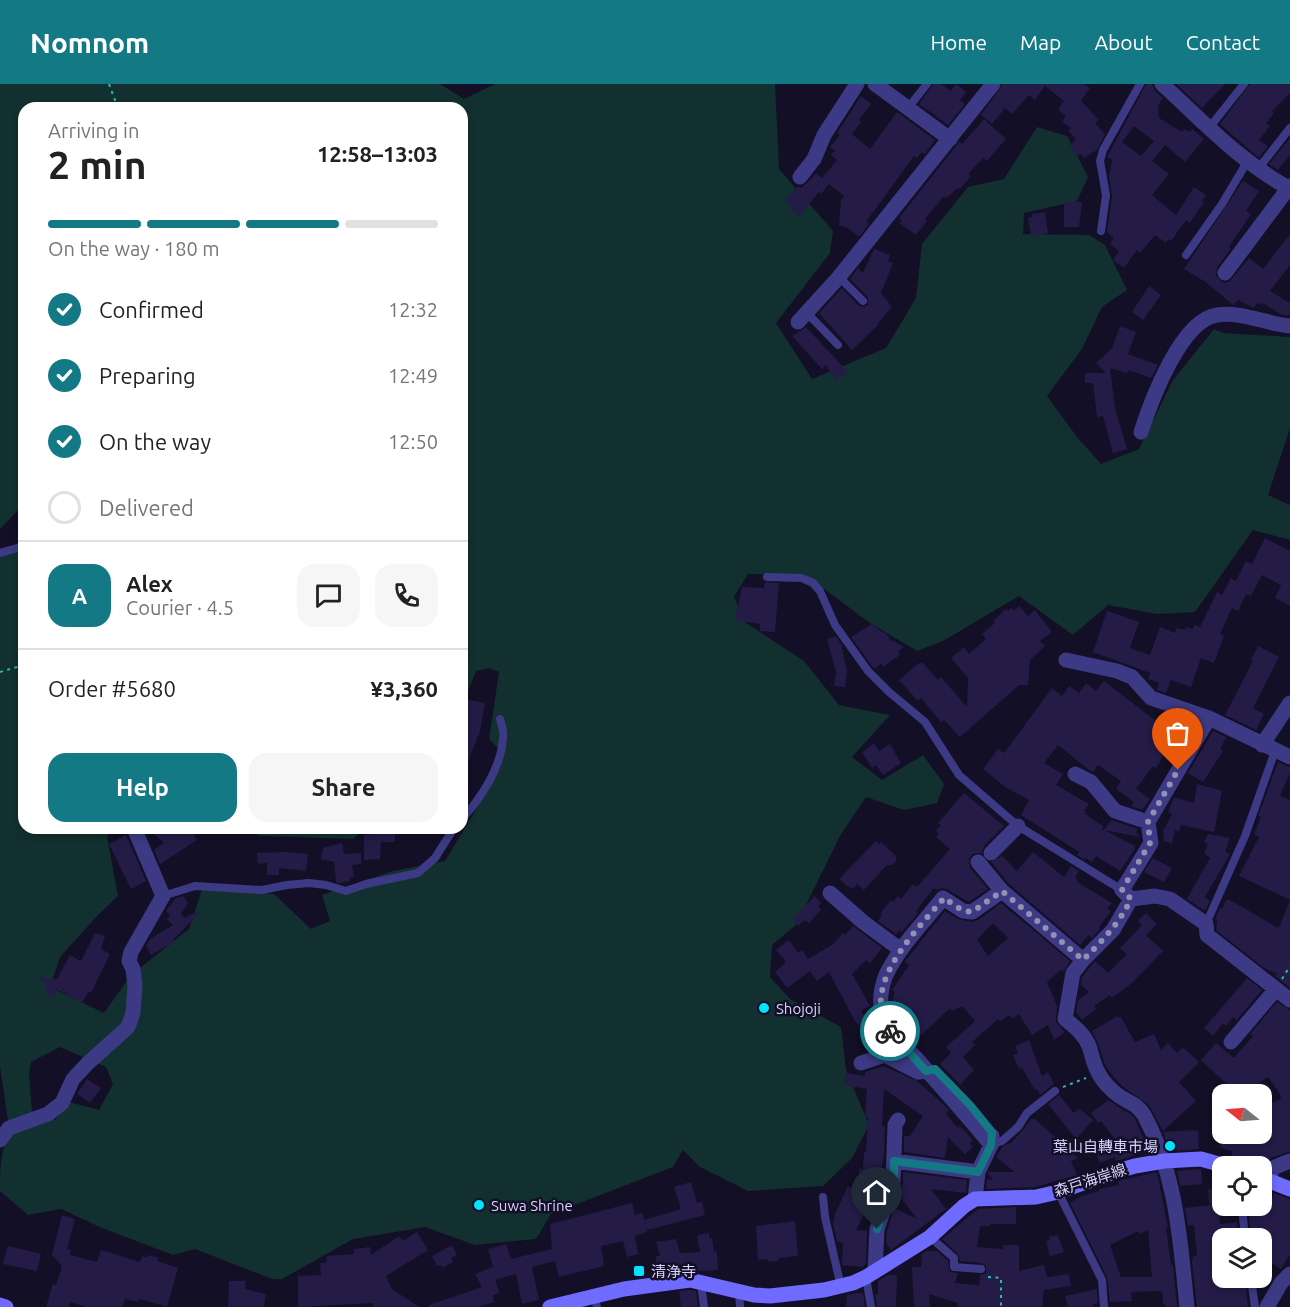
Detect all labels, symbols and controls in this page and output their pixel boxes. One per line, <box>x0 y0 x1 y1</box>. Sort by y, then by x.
text: Nomnom <box>30 27 149 58</box>
text: Home <box>930 30 987 54</box>
text: Map <box>1020 30 1061 54</box>
text: About <box>1094 30 1153 54</box>
text: Contact <box>1186 30 1260 54</box>
text: Arriving in <box>48 119 139 142</box>
text: 12:58–13:03 <box>317 141 438 166</box>
text: 2 min <box>48 143 147 186</box>
text: On the way · 180 m <box>48 237 220 260</box>
icon: check <box>48 293 81 326</box>
text: Confirmed <box>99 297 204 322</box>
text: 12:32 <box>388 298 438 321</box>
icon: check <box>48 359 81 392</box>
text: Preparing <box>99 363 196 388</box>
text: 12:49 <box>388 364 438 387</box>
icon: check <box>48 425 81 458</box>
text: On the way <box>99 429 211 454</box>
text: 12:50 <box>388 430 438 453</box>
text: Delivered <box>99 495 194 520</box>
button: chat <box>297 564 360 627</box>
button: phone <box>375 564 438 627</box>
text: Alex <box>126 571 173 596</box>
text: A <box>72 583 87 608</box>
text: Courier · 4.5 <box>126 596 234 619</box>
text: Order #5680 <box>48 676 176 701</box>
text: ¥3,360 <box>371 676 438 701</box>
pin <box>1152 708 1203 770</box>
icon: bag <box>1161 717 1194 750</box>
button: Help <box>48 753 237 822</box>
button: Share <box>249 753 438 822</box>
place label: Shojoji <box>776 1000 821 1017</box>
marker: Shojoji <box>757 1001 771 1015</box>
courier <box>860 1001 920 1061</box>
icon: bike <box>874 1015 907 1048</box>
north arrow <box>1212 1084 1272 1144</box>
map controls <box>1212 1084 1272 1288</box>
place label: 葉山自轉車市場 <box>1053 1138 1158 1155</box>
marker: 葉山自轉車市場 <box>1163 1139 1177 1153</box>
button: locate <box>1212 1156 1272 1216</box>
street label: 森戸海岸線 <box>1052 1160 1128 1200</box>
pin <box>851 1167 902 1229</box>
icon: home <box>860 1176 893 1209</box>
place label: Suwa Shrine <box>491 1197 573 1214</box>
marker: Suwa Shrine <box>472 1198 486 1212</box>
button: layers <box>1212 1228 1272 1288</box>
place label: 清浄寺 <box>651 1263 696 1280</box>
marker: 清浄寺 <box>632 1264 646 1278</box>

